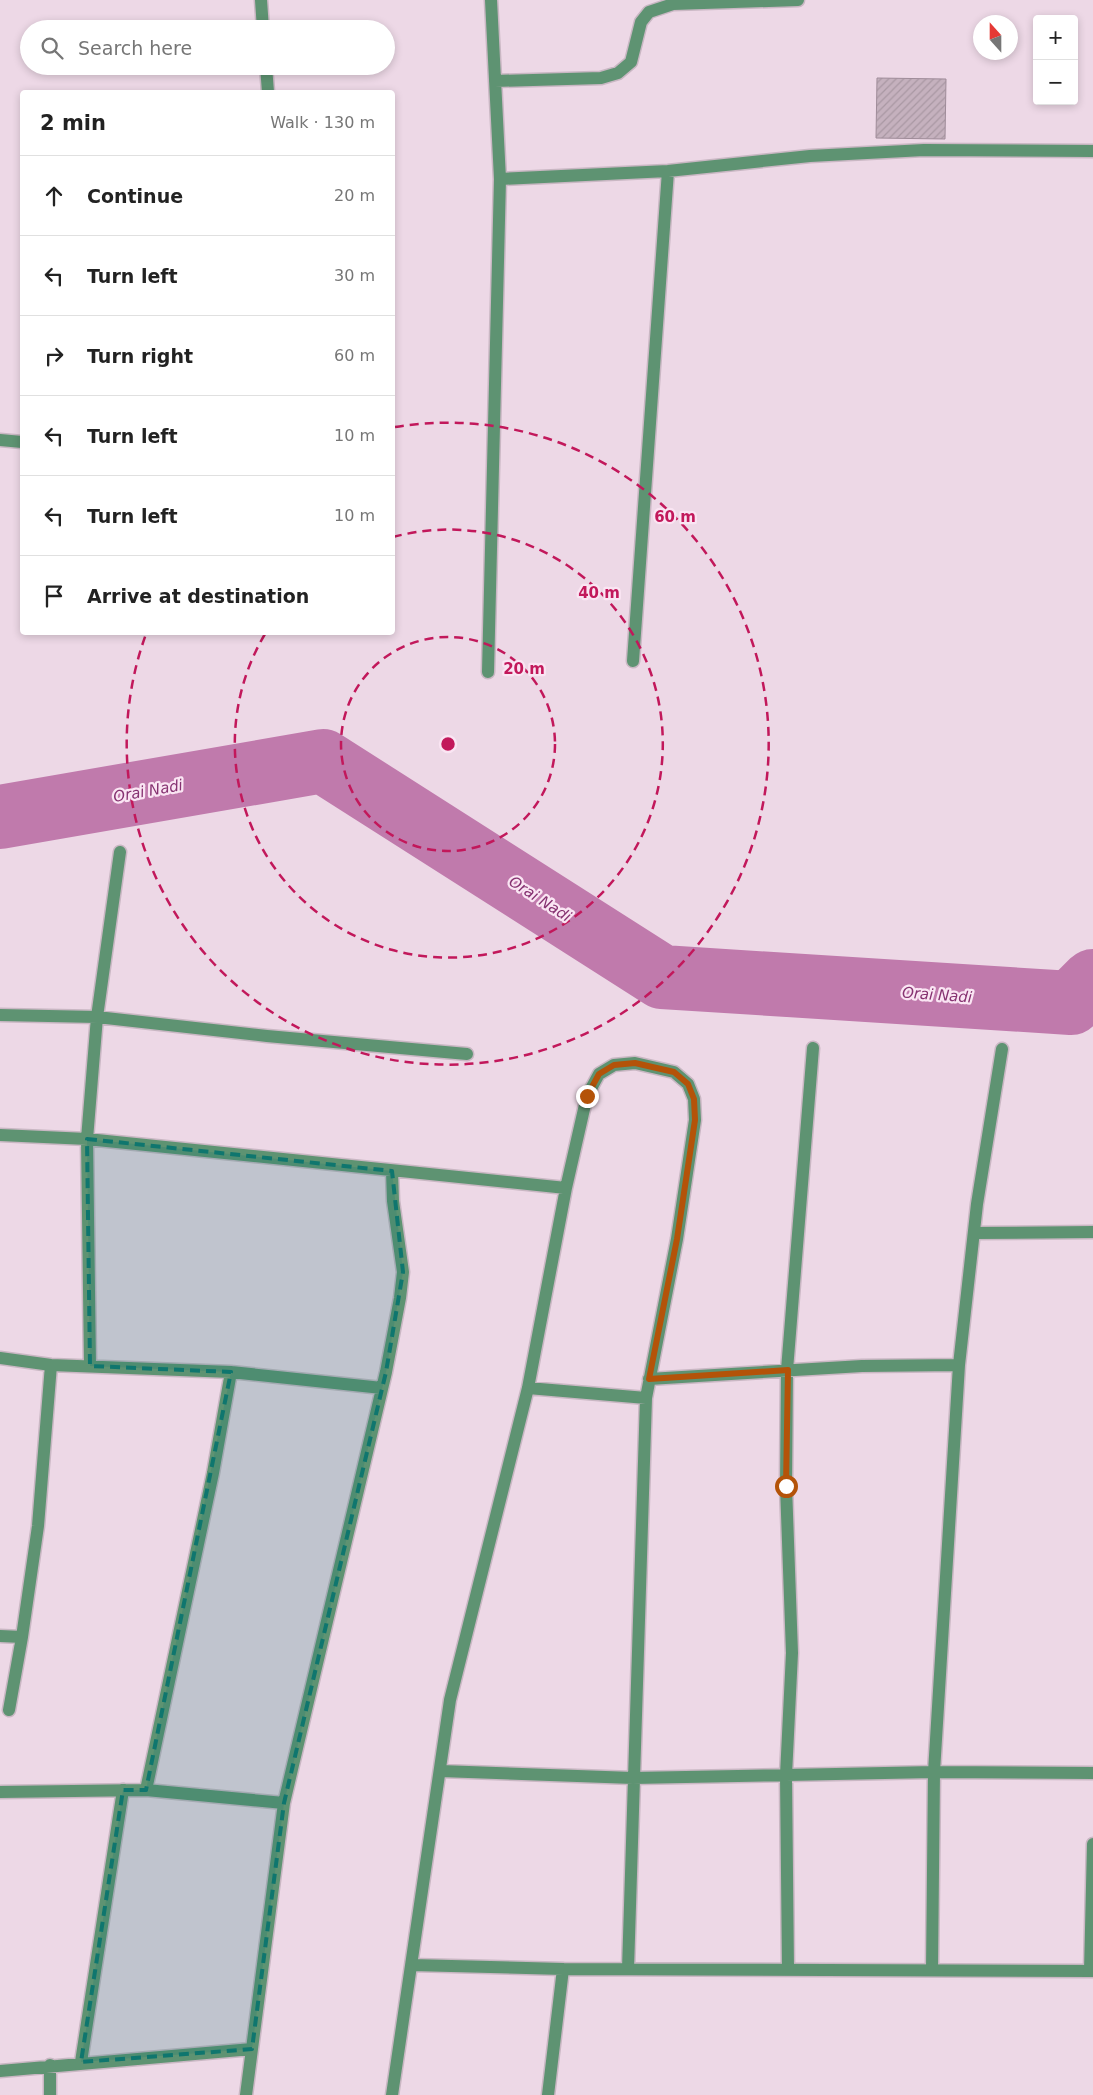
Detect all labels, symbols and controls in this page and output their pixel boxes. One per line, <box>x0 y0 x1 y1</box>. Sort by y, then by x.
north arrow <box>973 15 1018 60</box>
map controls <box>1033 15 1078 105</box>
button: + <box>1033 15 1078 60</box>
search box <box>20 20 395 75</box>
icon: search <box>38 34 66 62</box>
text: Search here <box>78 37 192 59</box>
button: − <box>1033 60 1078 105</box>
text: 2 min <box>40 111 106 135</box>
text: Walk · 130 m <box>270 113 375 132</box>
icon: ahead <box>40 182 68 210</box>
text: Continue <box>87 185 183 207</box>
text: 20 m <box>334 186 375 205</box>
icon: left <box>40 262 68 290</box>
text: Turn left <box>87 265 178 287</box>
text: 30 m <box>334 266 375 285</box>
icon: right <box>40 342 68 370</box>
text: Turn right <box>87 345 193 367</box>
text: 60 m <box>334 346 375 365</box>
icon: left <box>40 422 68 450</box>
text: Turn left <box>87 425 178 447</box>
text: 10 m <box>334 426 375 445</box>
icon: left <box>40 502 68 530</box>
text: Turn left <box>87 505 178 527</box>
text: 10 m <box>334 506 375 525</box>
text: 60 m <box>654 508 696 526</box>
icon: arrive <box>40 582 68 610</box>
text: 40 m <box>578 584 620 602</box>
text: Arrive at destination <box>87 585 309 607</box>
text: 20 m <box>503 660 545 678</box>
centre of rings <box>439 735 457 753</box>
water label: Orai Nadi <box>112 776 185 806</box>
water label: Orai Nadi <box>506 872 575 926</box>
water label: Orai Nadi <box>901 984 973 1006</box>
route end <box>576 1085 599 1108</box>
route start <box>775 1475 798 1498</box>

